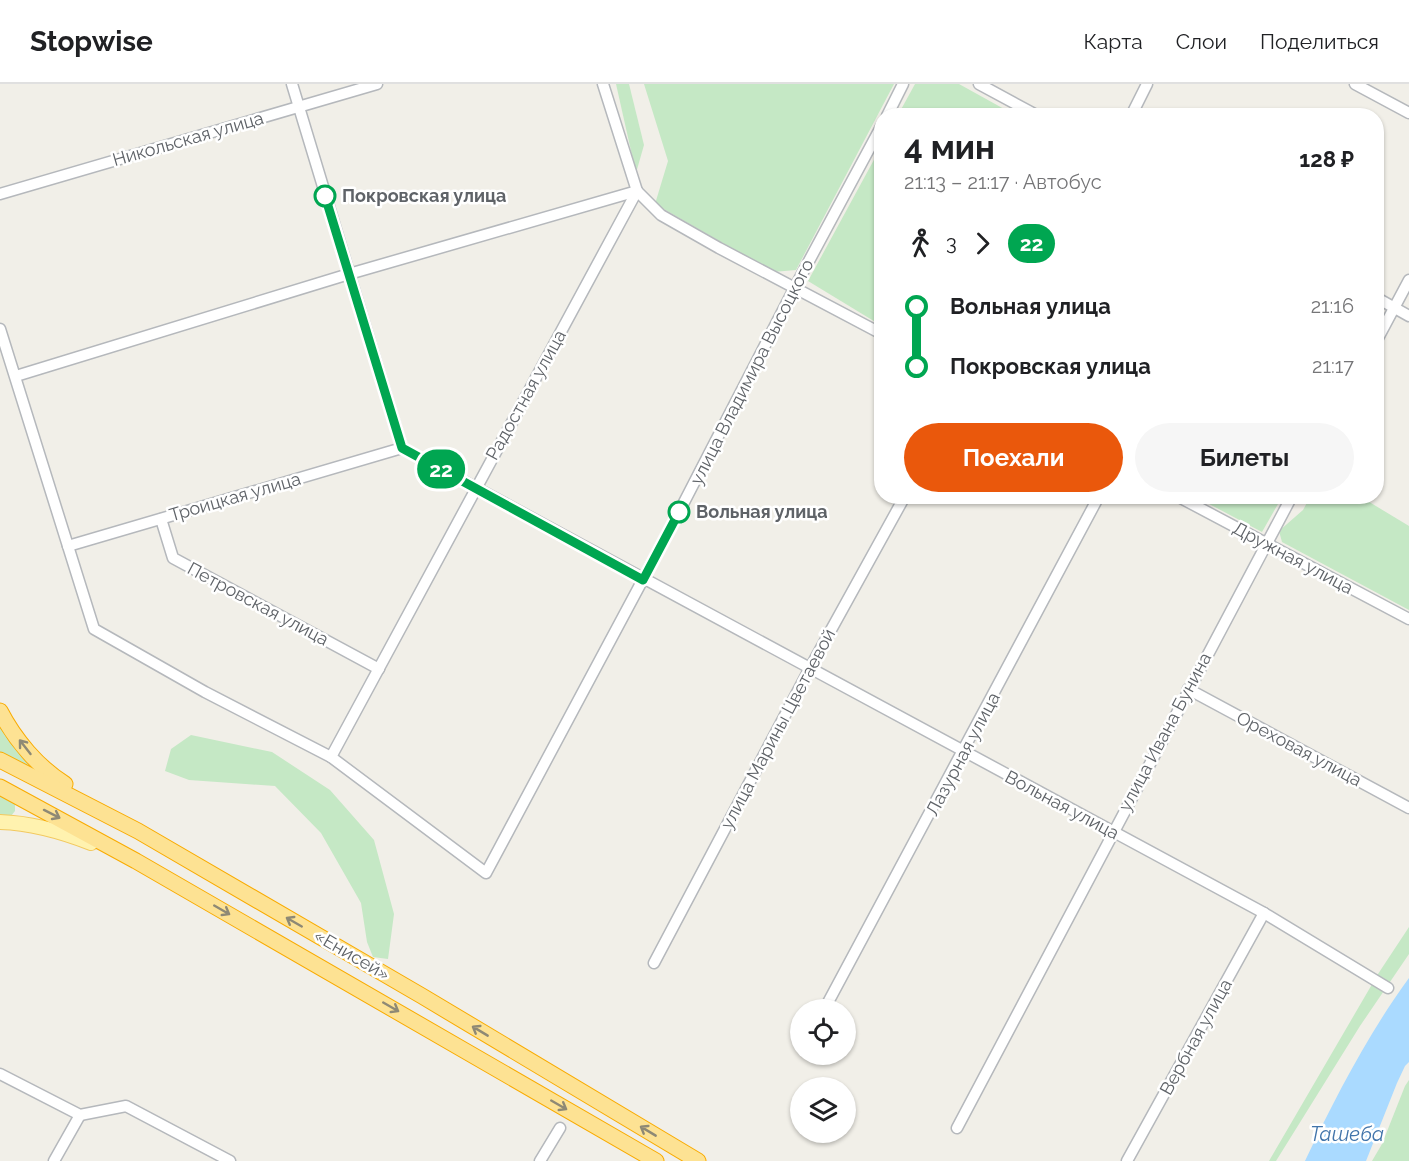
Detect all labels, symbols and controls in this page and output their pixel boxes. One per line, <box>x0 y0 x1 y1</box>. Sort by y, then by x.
text: Stopwise <box>30 25 153 58</box>
text: Карта <box>1084 29 1143 54</box>
text: Слои <box>1176 29 1227 54</box>
text: Поделиться <box>1260 29 1379 54</box>
street label: Никольская улица <box>110 107 266 170</box>
text: 4 мин <box>904 128 995 167</box>
text: 128 ₽ <box>1299 146 1354 172</box>
text: 21:13 – 21:17 · Автобус <box>904 170 1102 194</box>
marker: Покровская улица <box>314 185 336 207</box>
place label: Покровская улица <box>342 185 506 206</box>
icon: walk <box>904 227 937 260</box>
icon: forward <box>966 227 999 260</box>
text: 3 <box>946 231 957 255</box>
text: 22 <box>1020 231 1043 256</box>
street label: улица Владимира Высоцкого <box>685 255 818 488</box>
text: Вольная улица <box>950 293 1111 319</box>
text: 21:16 <box>1311 294 1354 318</box>
street label: Радостная улица <box>481 326 570 463</box>
text: Покровская улица <box>950 353 1151 379</box>
text: 21:17 <box>1312 354 1354 378</box>
button: Поехали <box>904 423 1123 492</box>
button: Билеты <box>1135 423 1354 492</box>
line badge: 22 <box>414 450 468 488</box>
text: 22 <box>429 457 453 482</box>
street label: Троицкая улица <box>167 468 303 525</box>
marker: Вольная улица <box>668 501 690 523</box>
place label: Вольная улица <box>696 501 828 522</box>
street label: Дружная улица <box>1230 517 1357 598</box>
street label: Петровская улица <box>184 557 332 650</box>
street label: улица Марины Цветаевой <box>716 625 839 832</box>
street label: улица Ивана Бунина <box>1114 649 1215 815</box>
street label: Лазурная улица <box>921 688 1004 819</box>
street label: Ореховая улица <box>1233 707 1365 790</box>
one-way arrow <box>18 739 31 755</box>
street label: Вольная улица <box>1002 766 1123 843</box>
one-way arrow <box>43 808 60 820</box>
one-way arrow <box>213 904 230 916</box>
one-way arrow <box>286 915 303 927</box>
street label: «Енисей» <box>311 925 394 985</box>
street label: Вербная улица <box>1155 975 1236 1098</box>
map controls <box>790 999 856 1143</box>
button: locate <box>790 999 856 1065</box>
one-way arrow <box>382 1001 399 1013</box>
one-way arrow <box>472 1024 489 1036</box>
button: layers <box>790 1077 856 1143</box>
one-way arrow <box>551 1099 568 1111</box>
water label: Ташеба <box>1310 1122 1384 1146</box>
one-way arrow <box>640 1125 657 1137</box>

